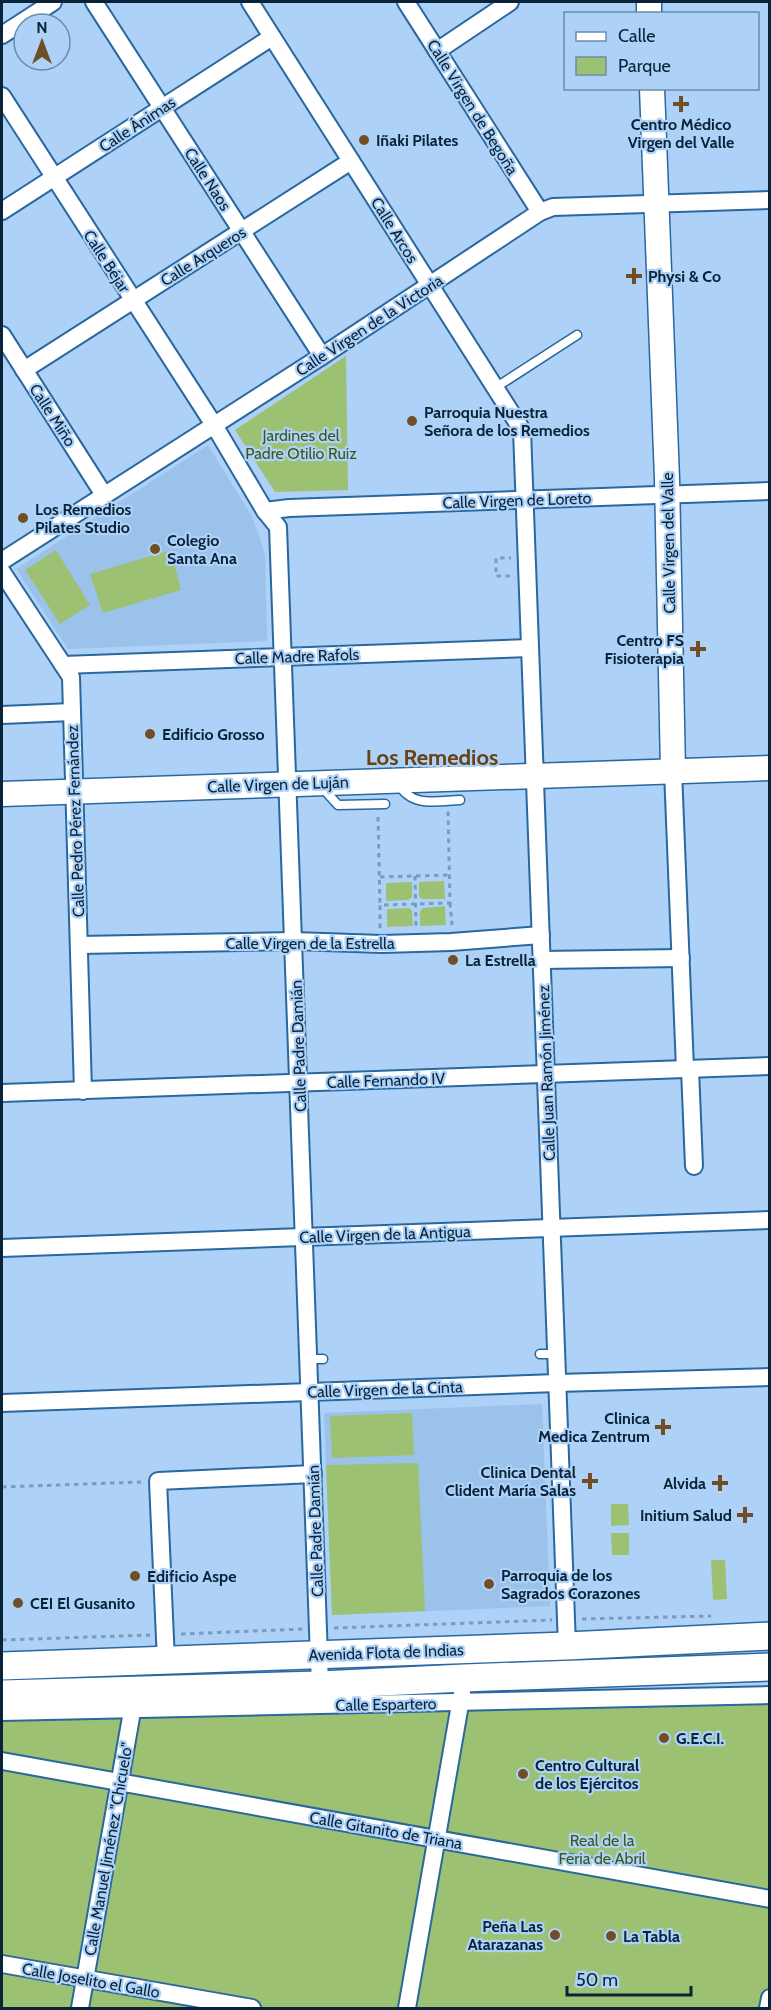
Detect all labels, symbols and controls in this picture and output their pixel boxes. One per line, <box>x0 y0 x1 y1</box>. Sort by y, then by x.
north arrow <box>12 12 72 72</box>
legend <box>564 12 759 90</box>
text: N <box>36 18 48 37</box>
text: Calle <box>618 25 655 47</box>
street label: Calle Virgen de Begoña <box>423 36 522 179</box>
text: Parque <box>618 55 671 77</box>
street label: Calle Ánimas <box>95 92 179 156</box>
marker: Centro Médico Virgen del Valle <box>672 95 690 113</box>
place label: Centro Médico Virgen del Valle <box>628 115 734 152</box>
place label: Iñaki Pilates <box>376 131 458 150</box>
marker: Iñaki Pilates <box>357 133 371 147</box>
street label: Calle Naos <box>180 144 235 215</box>
street label: Calle Arcos <box>367 194 422 267</box>
street label: Calle Arqueros <box>157 222 250 290</box>
street label: Calle Béjar <box>79 226 134 297</box>
marker: Physi & Co <box>625 267 643 285</box>
place label: Physi & Co <box>648 267 721 286</box>
street label: Calle Virgen de la Victoria <box>292 271 447 380</box>
street label: Calle Miño <box>25 380 80 450</box>
place label: Parroquia Nuestra Señora de los Remedios <box>424 403 590 440</box>
marker: Parroquia Nuestra Señora de los Remedios <box>405 414 419 428</box>
park label: Jardines del Padre Otilio Ruiz <box>245 426 357 463</box>
street label: Calle Virgen del Valle <box>658 472 679 614</box>
street label: Calle Virgen de Loreto <box>442 488 592 513</box>
place label: Los Remedios Pilates Studio <box>35 500 132 537</box>
marker: Los Remedios Pilates Studio <box>16 511 30 525</box>
place label: Colegio Santa Ana <box>167 531 237 568</box>
marker: Colegio Santa Ana <box>148 542 162 556</box>
place label: Centro FS Fisioterapia <box>604 631 684 668</box>
marker: Centro FS Fisioterapia <box>689 640 707 658</box>
street label: Calle Madre Rafols <box>235 645 360 668</box>
street label: Calle Pedro Pérez Fernández <box>63 724 88 917</box>
place label: Edificio Grosso <box>162 725 265 744</box>
marker: Edificio Grosso <box>143 727 157 741</box>
district label: Los Remedios <box>366 744 498 771</box>
street label: Calle Virgen de Luján <box>207 773 349 796</box>
street label: Calle Virgen de la Estrella <box>225 934 395 953</box>
place label: La Estrella <box>465 951 536 970</box>
marker: La Estrella <box>446 953 460 967</box>
street label: Calle Padre Damián <box>287 980 310 1112</box>
street label: Calle Juan Ramón Jiménez <box>534 984 559 1161</box>
street label: Calle Fernando IV <box>327 1069 446 1092</box>
street label: Calle Virgen de la Antigua <box>299 1222 471 1247</box>
street label: Calle Virgen de la Cinta <box>307 1377 463 1402</box>
place label: Clinica Medica Zentrum <box>538 1409 650 1446</box>
marker: Clinica Medica Zentrum <box>654 1418 672 1436</box>
place label: Clinica Dental Clident María Salas <box>445 1463 576 1500</box>
street label: Calle Padre Damián <box>304 1465 327 1597</box>
marker: Clinica Dental Clident María Salas <box>581 1472 599 1490</box>
place label: Alvida <box>663 1474 706 1493</box>
marker: Alvida <box>711 1474 729 1492</box>
place label: Initium Salud <box>640 1506 732 1525</box>
marker: Initium Salud <box>736 1506 754 1524</box>
place label: Parroquia de los Sagrados Corazones <box>501 1566 641 1603</box>
place label: Edificio Aspe <box>147 1567 236 1586</box>
marker: Edificio Aspe <box>128 1569 142 1583</box>
marker: Parroquia de los Sagrados Corazones <box>482 1577 496 1591</box>
place label: CEI El Gusanito <box>30 1594 135 1613</box>
marker: CEI El Gusanito <box>11 1596 25 1610</box>
street label: Avenida Flota de Indias <box>308 1640 464 1665</box>
street label: Calle Espartero <box>335 1694 437 1715</box>
place label: G.E.C.I. <box>676 1729 724 1748</box>
marker: G.E.C.I. <box>657 1731 671 1745</box>
street label: Calle Manuel Jiménez "Chicuelo" <box>80 1741 137 1957</box>
place label: Centro Cultural de los Ejércitos <box>535 1756 639 1793</box>
marker: Centro Cultural de los Ejércitos <box>516 1767 530 1781</box>
street label: Calle Gitanito de Triana <box>308 1808 464 1853</box>
park label: Real de la Feria de Abril <box>558 1831 646 1868</box>
place label: Peña Las Atarazanas <box>468 1917 543 1954</box>
place label: La Tabla <box>623 1927 680 1946</box>
marker: Peña Las Atarazanas <box>548 1928 562 1942</box>
marker: La Tabla <box>604 1929 618 1943</box>
street label: Calle Joselito el Gallo <box>21 1959 161 2002</box>
scale bar <box>567 1959 692 1997</box>
text: 50 m <box>576 1969 618 1991</box>

